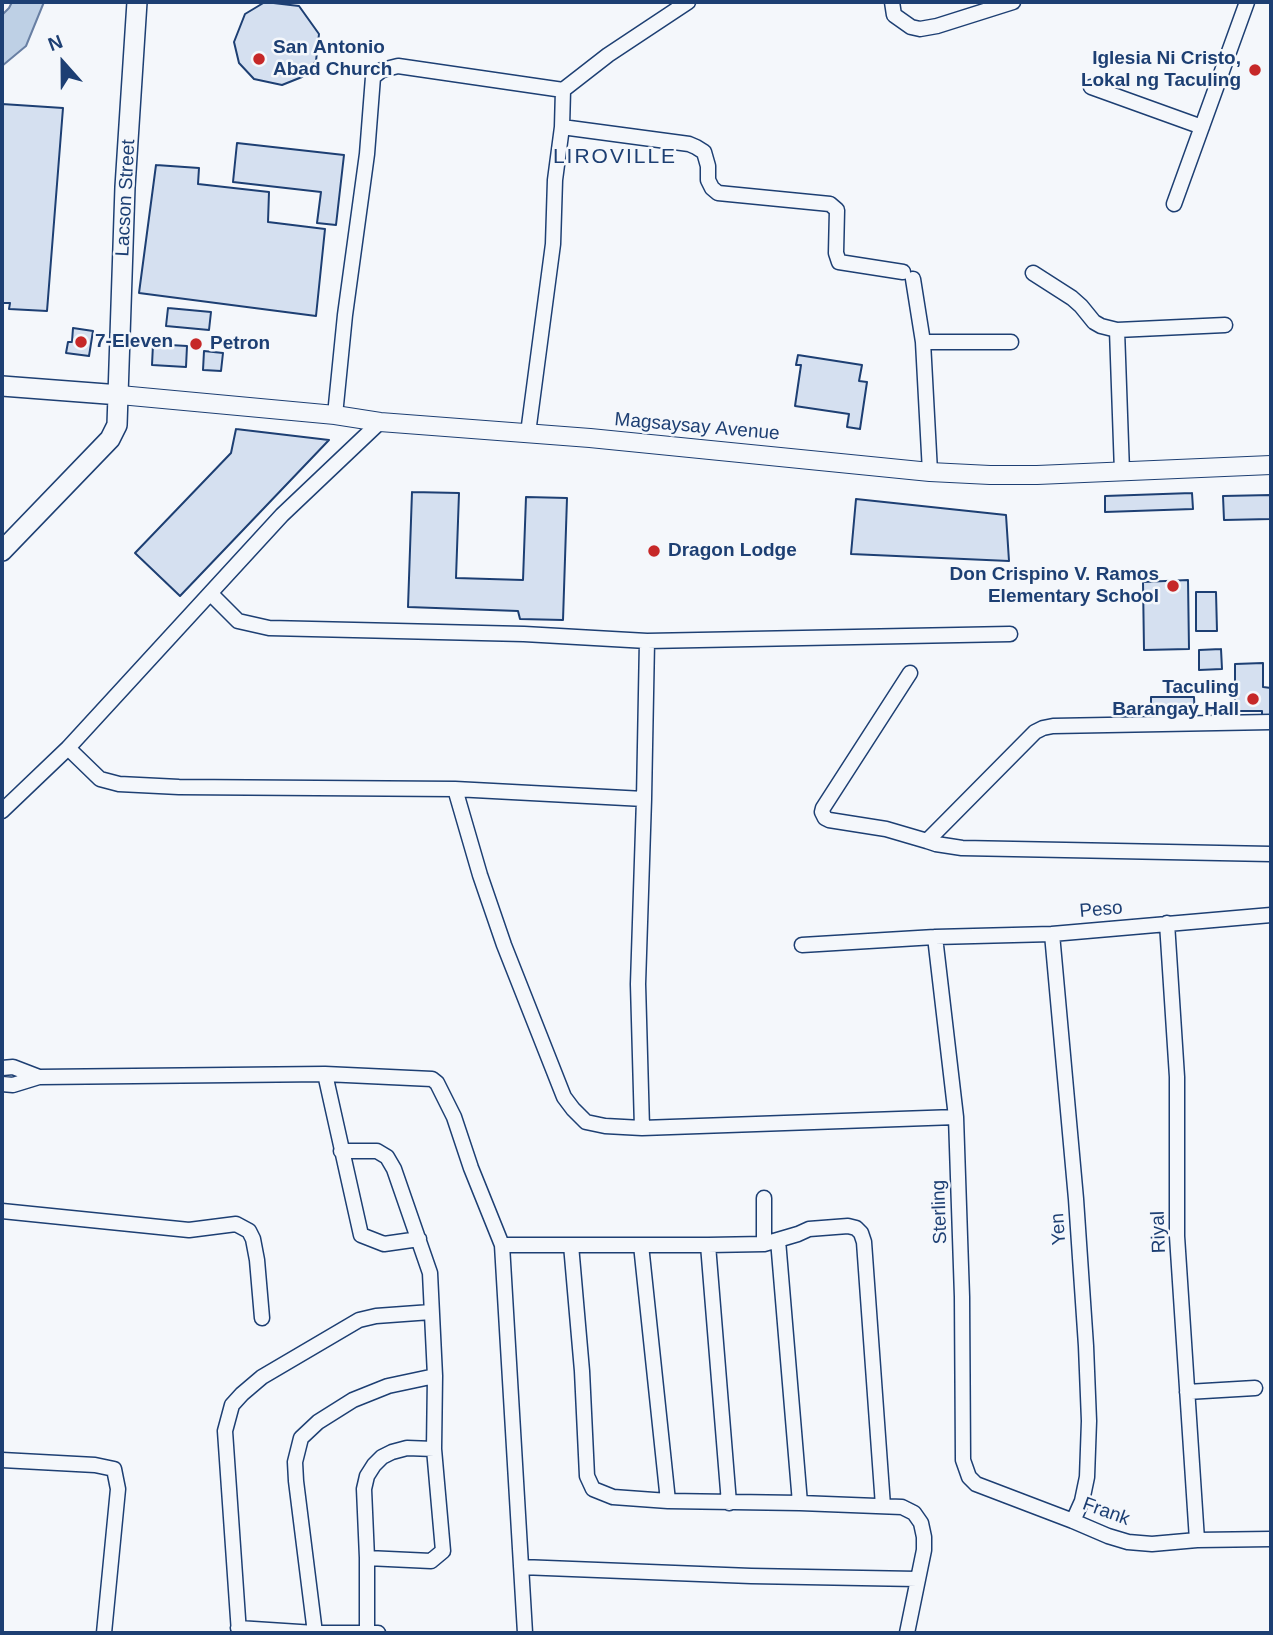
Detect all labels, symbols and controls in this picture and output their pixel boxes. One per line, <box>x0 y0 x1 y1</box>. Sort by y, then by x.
north arrow <box>28 28 98 98</box>
text: N <box>45 31 65 55</box>
place label: San Antonio Abad Church <box>273 37 392 81</box>
place label: Iglesia Ni Cristo, Lokal ng Taculing <box>1081 48 1241 92</box>
marker: San Antonio Abad Church <box>251 51 267 67</box>
marker: Iglesia Ni Cristo, Lokal ng Taculing <box>1247 62 1263 78</box>
street label: Lacson Street <box>112 139 140 257</box>
district label: LIROVILLE <box>554 144 676 170</box>
place label: 7-Eleven <box>95 331 173 353</box>
place label: Petron <box>210 333 270 355</box>
marker: 7-Eleven <box>73 334 89 350</box>
marker: Petron <box>188 336 204 352</box>
street label: Magsaysay Avenue <box>614 408 780 446</box>
place label: Dragon Lodge <box>668 540 797 562</box>
marker: Dragon Lodge <box>646 543 662 559</box>
place label: Don Crispino V. Ramos Elementary School <box>950 564 1159 608</box>
marker: Don Crispino V. Ramos Elementary School <box>1165 578 1181 594</box>
place label: Taculing Barangay Hall <box>1112 677 1239 721</box>
marker: Taculing Barangay Hall <box>1245 691 1261 707</box>
street label: Peso <box>1078 897 1124 923</box>
street label: Sterling <box>927 1179 953 1245</box>
street label: Riyal <box>1147 1210 1171 1254</box>
street label: Yen <box>1047 1212 1071 1246</box>
street label: Frank <box>1079 1493 1133 1531</box>

